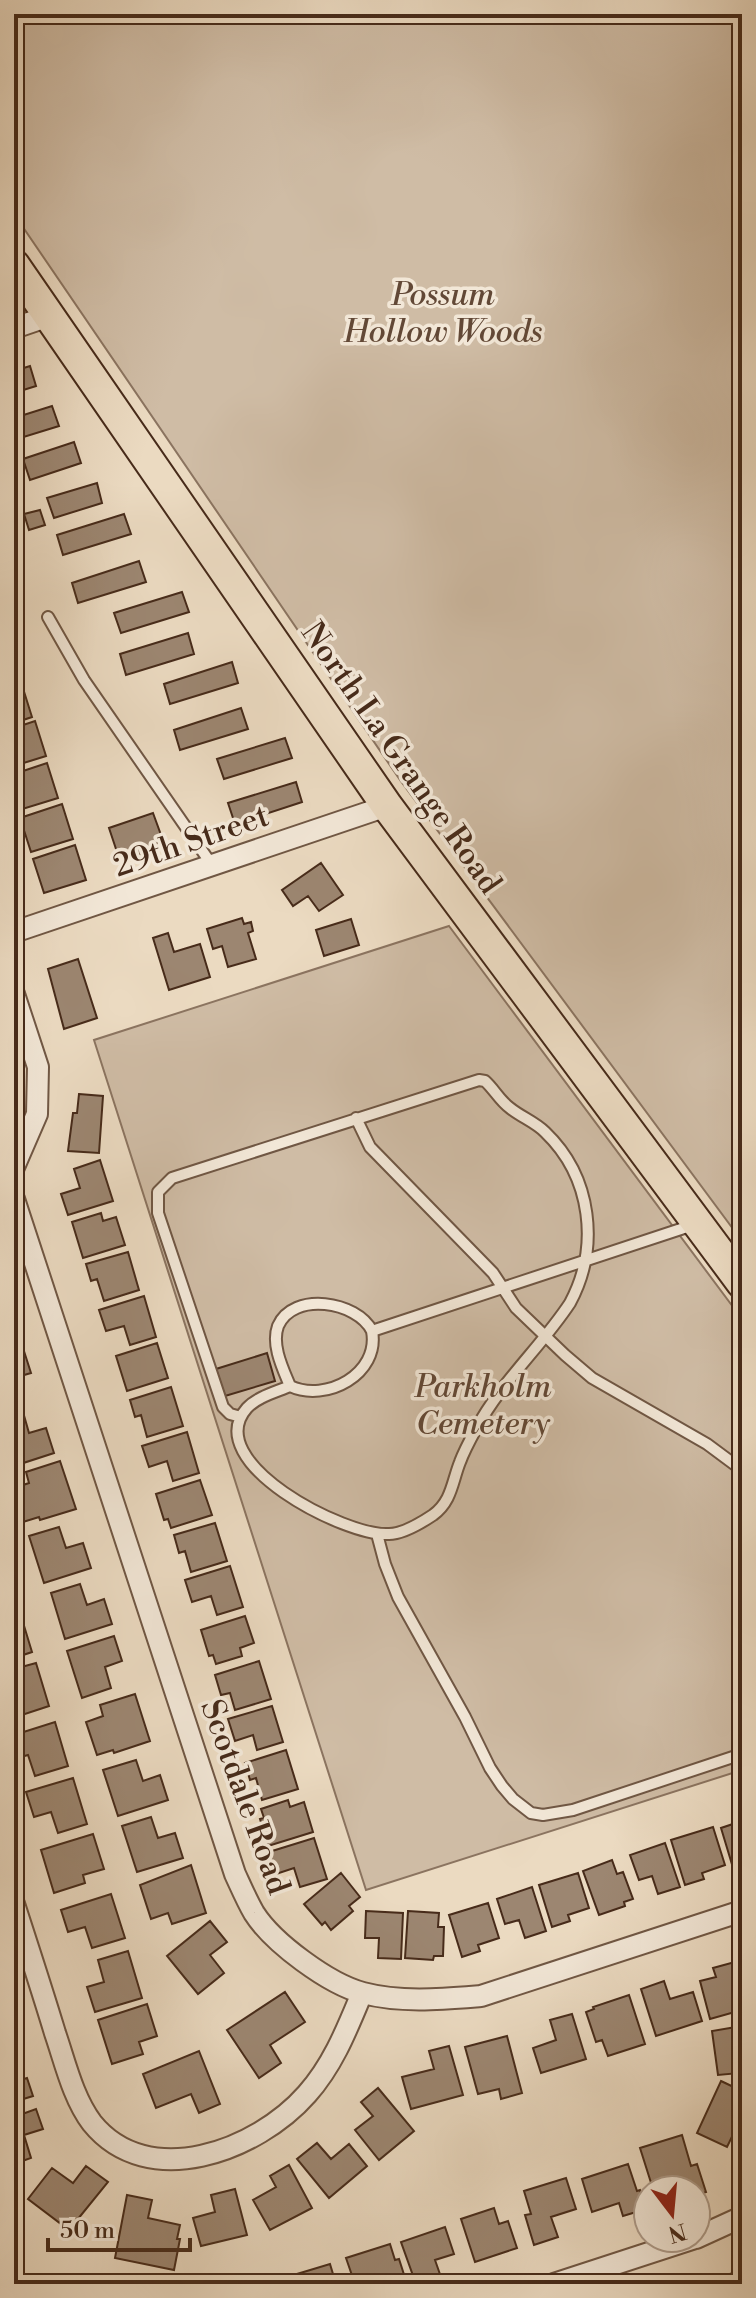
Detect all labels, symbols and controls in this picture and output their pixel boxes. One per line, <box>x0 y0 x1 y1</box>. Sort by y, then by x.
park label: Possum Hollow Woods <box>342 275 543 352</box>
street label: North La Grange Road <box>292 614 510 902</box>
street label: 29th Street <box>108 796 274 886</box>
park label: Parkholm Cemetery <box>414 1367 552 1444</box>
street label: Scotdale Road <box>191 1694 299 1900</box>
north arrow <box>632 2174 712 2254</box>
scale bar <box>48 2202 190 2252</box>
text: 50 m <box>60 2216 115 2246</box>
text: N <box>664 2216 689 2247</box>

